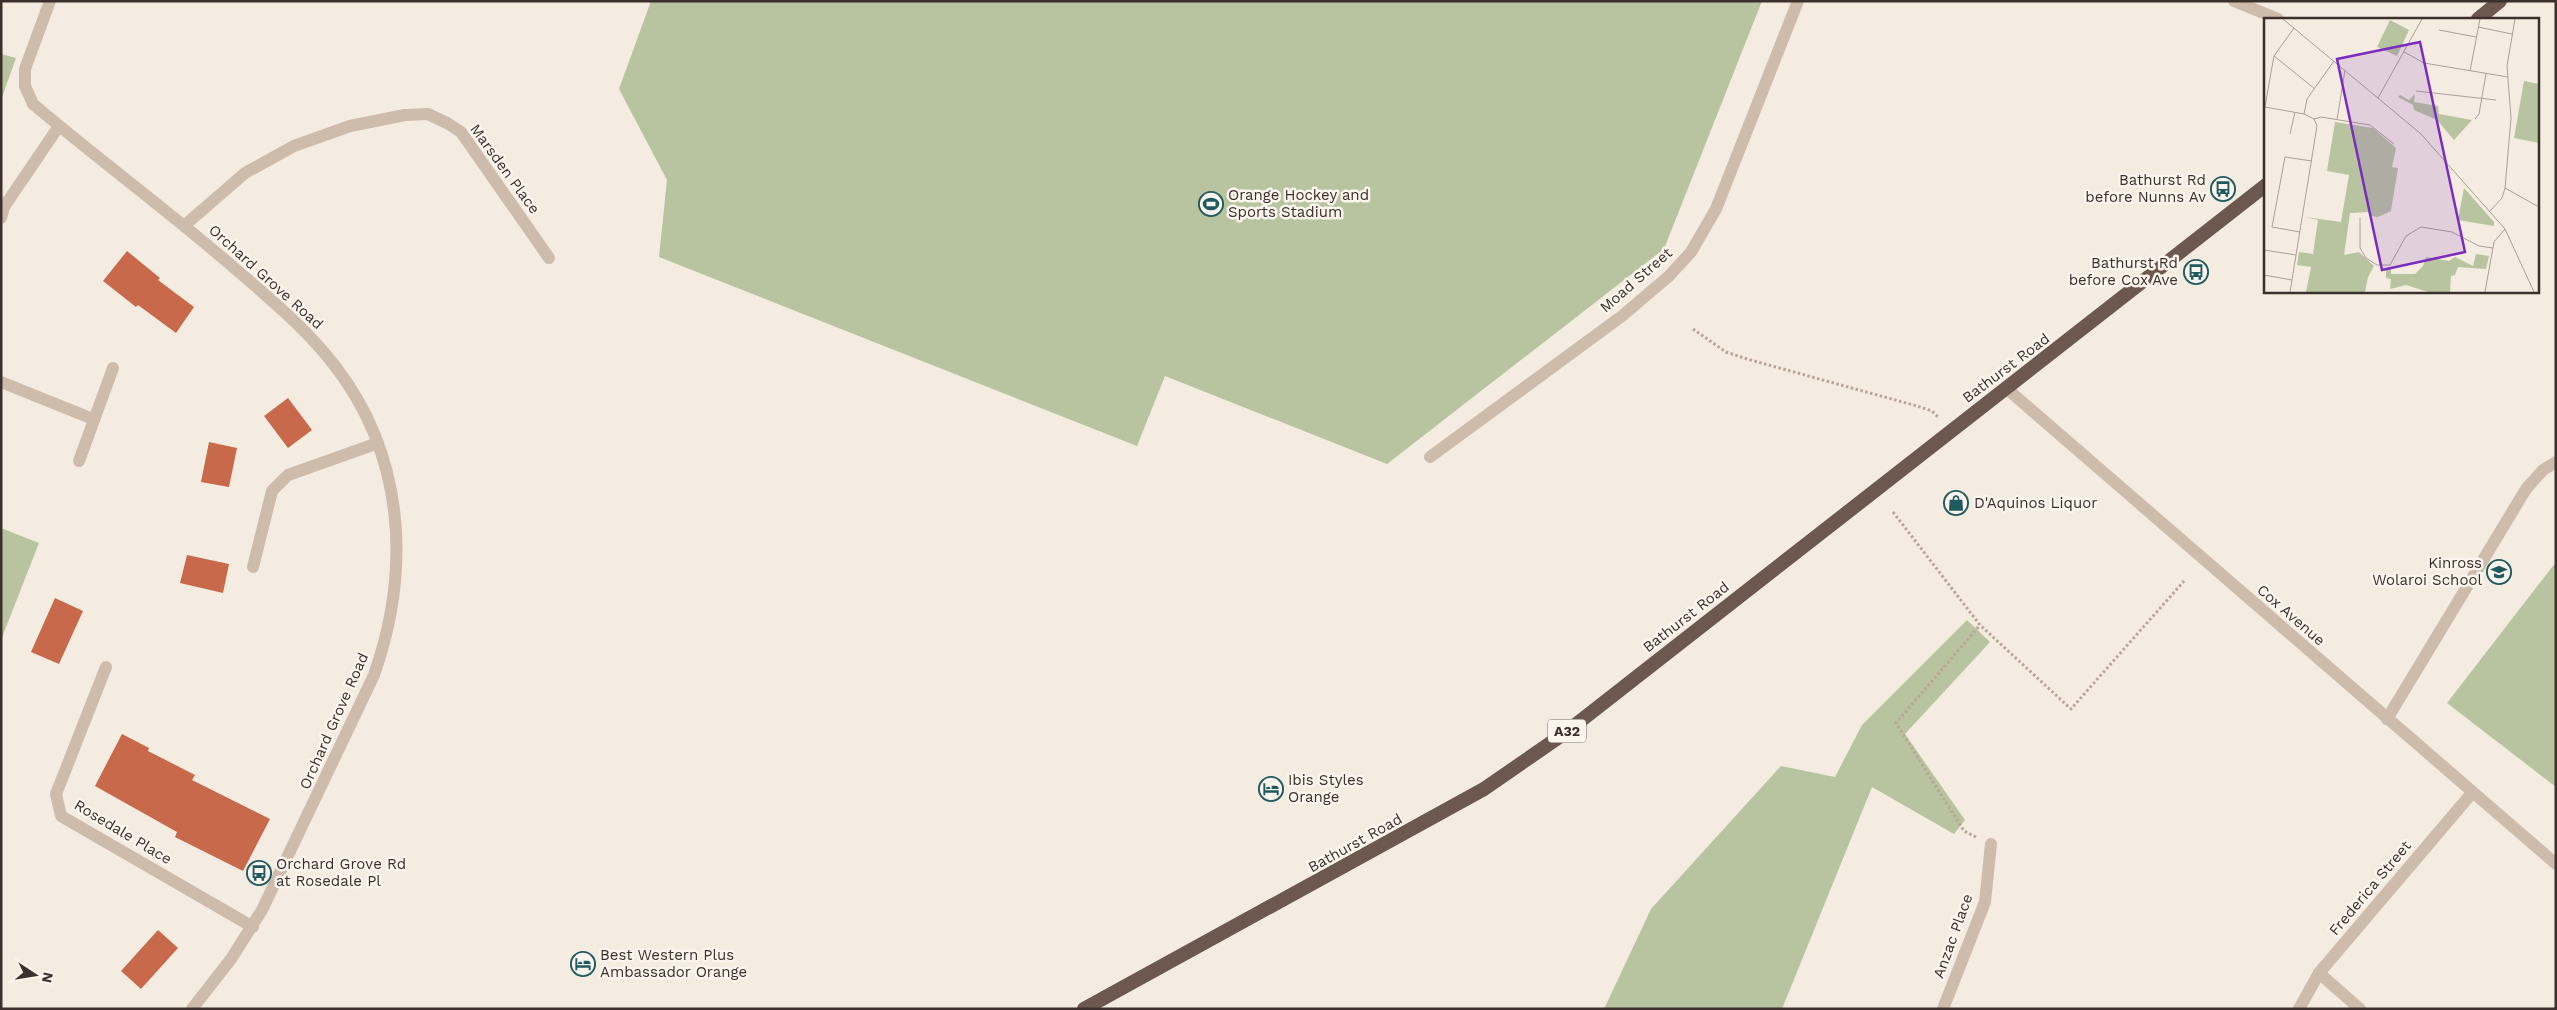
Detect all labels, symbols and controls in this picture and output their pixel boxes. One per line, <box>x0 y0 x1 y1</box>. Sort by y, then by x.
inset map <box>2264 18 2540 292</box>
street label: Marsden Place <box>466 121 544 217</box>
place label: Bathurst Rd before Nunns Av <box>2085 171 2206 206</box>
bus stop icon: Bathurst Rd before Nunns Av <box>2210 176 2236 202</box>
place label: Orange Hockey and Sports Stadium <box>1228 186 1369 221</box>
sports icon: Orange Hockey and Sports Stadium <box>1198 191 1224 217</box>
street label: Orchard Grove Road <box>205 221 327 333</box>
street label: Moad Street <box>1596 243 1676 316</box>
place label: Bathurst Rd before Cox Ave <box>2069 254 2178 289</box>
bus stop icon: Bathurst Rd before Cox Ave <box>2183 259 2209 285</box>
street label: Bathurst Road <box>1959 329 2053 407</box>
shop icon: D'Aquinos Liquor <box>1943 490 1969 516</box>
place label: D'Aquinos Liquor <box>1974 494 2097 512</box>
place label: Kinross Wolaroi School <box>2372 554 2482 589</box>
school or university icon: Kinross Wolaroi School <box>2486 559 2512 585</box>
street label: Bathurst Road <box>1639 578 1733 656</box>
street label: Cox Avenue <box>2253 581 2329 649</box>
street label: Orchard Grove Road <box>296 650 372 792</box>
road number: A32 <box>1548 719 1586 742</box>
place label: Ibis Styles Orange <box>1288 771 1364 806</box>
hotel icon: Ibis Styles Orange <box>1258 776 1284 802</box>
street label: Rosedale Place <box>71 796 175 868</box>
street label: Bathurst Road <box>1305 810 1405 876</box>
street label: Frederica Street <box>2325 836 2415 939</box>
place label: Orchard Grove Rd at Rosedale Pl <box>276 855 406 890</box>
bus stop icon: Orchard Grove Rd at Rosedale Pl <box>246 860 272 886</box>
street label: Anzac Place <box>1929 891 1977 981</box>
place label: Best Western Plus Ambassador Orange <box>600 946 747 981</box>
north arrow <box>10 950 60 1000</box>
hotel icon: Best Western Plus Ambassador Orange <box>570 951 596 977</box>
text: N <box>39 971 57 984</box>

